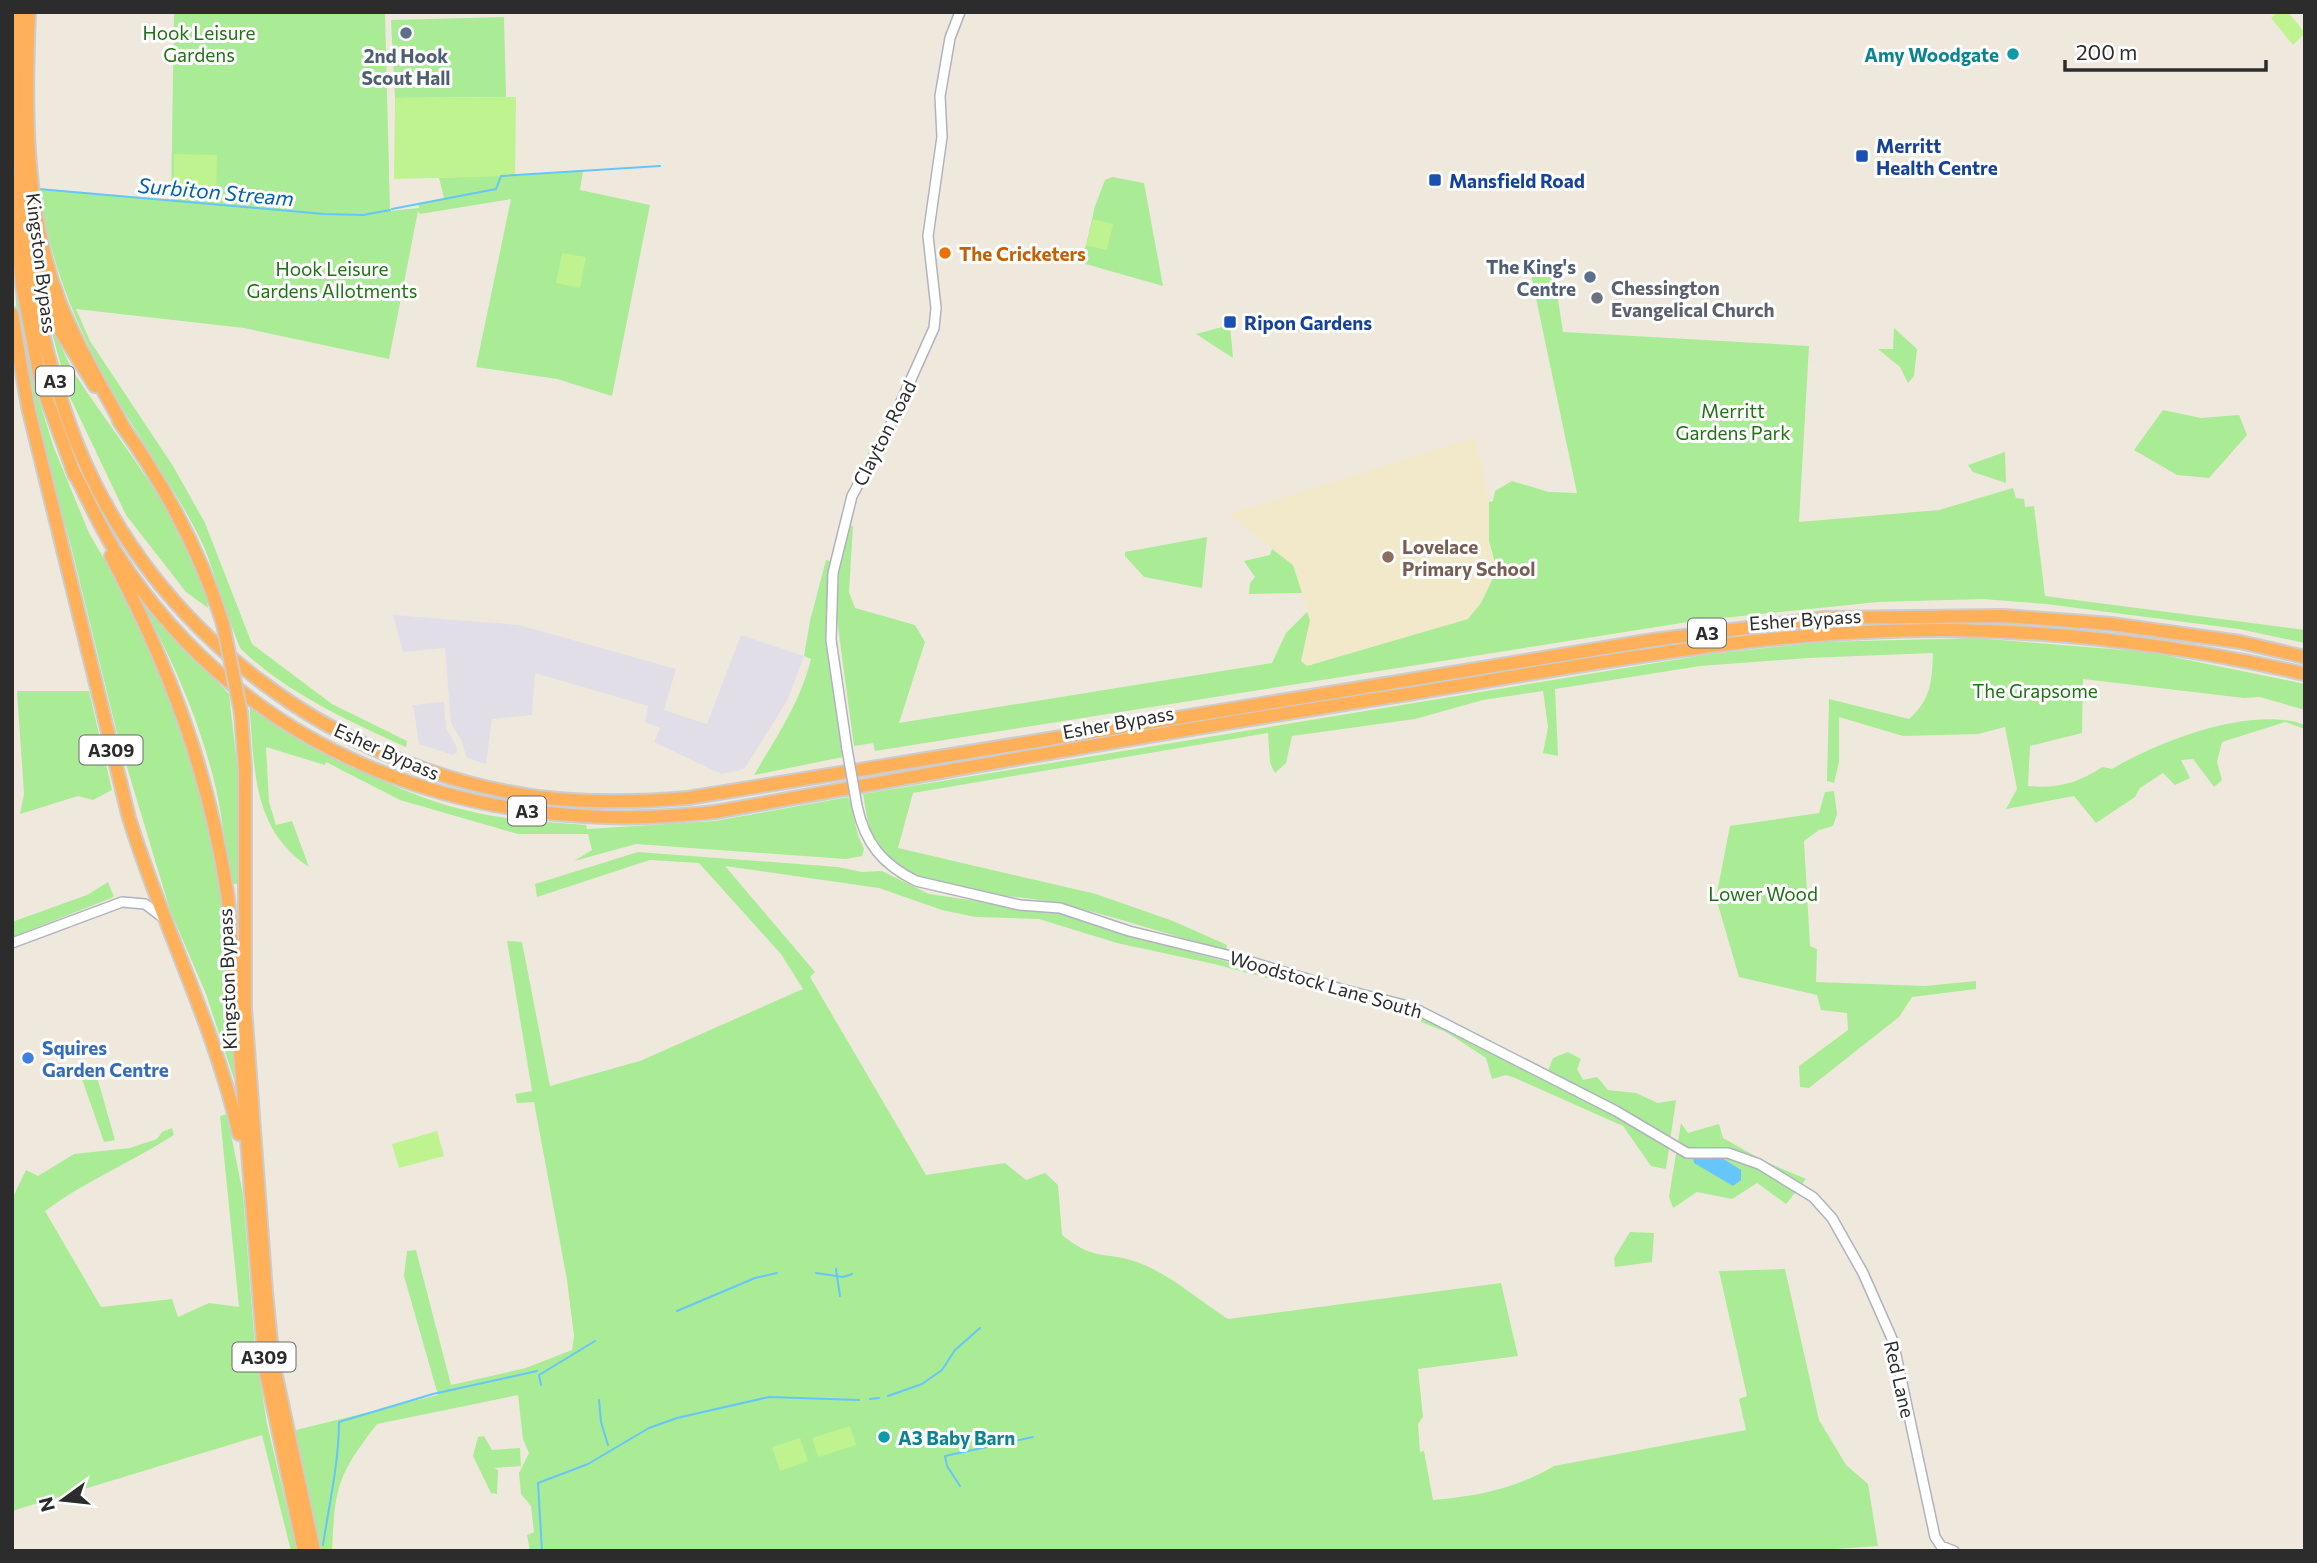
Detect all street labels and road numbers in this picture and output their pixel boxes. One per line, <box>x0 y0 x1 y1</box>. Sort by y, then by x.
street label: Kingston Bypass <box>22 191 62 335</box>
road number: A3 <box>36 366 74 396</box>
street label: Clayton Road <box>848 376 920 490</box>
street label: Esher Bypass <box>1748 604 1862 634</box>
road number: A3 <box>1688 618 1726 648</box>
street label: Esher Bypass <box>1061 701 1175 743</box>
street label: Esher Bypass <box>331 718 443 784</box>
road number: A309 <box>80 736 142 764</box>
road number: A3 <box>508 796 546 826</box>
street label: Kingston Bypass <box>213 908 241 1050</box>
street label: Woodstock Lane South <box>1227 945 1425 1023</box>
street label: Red Lane <box>1880 1338 1920 1420</box>
road number: A309 <box>232 1342 296 1372</box>

